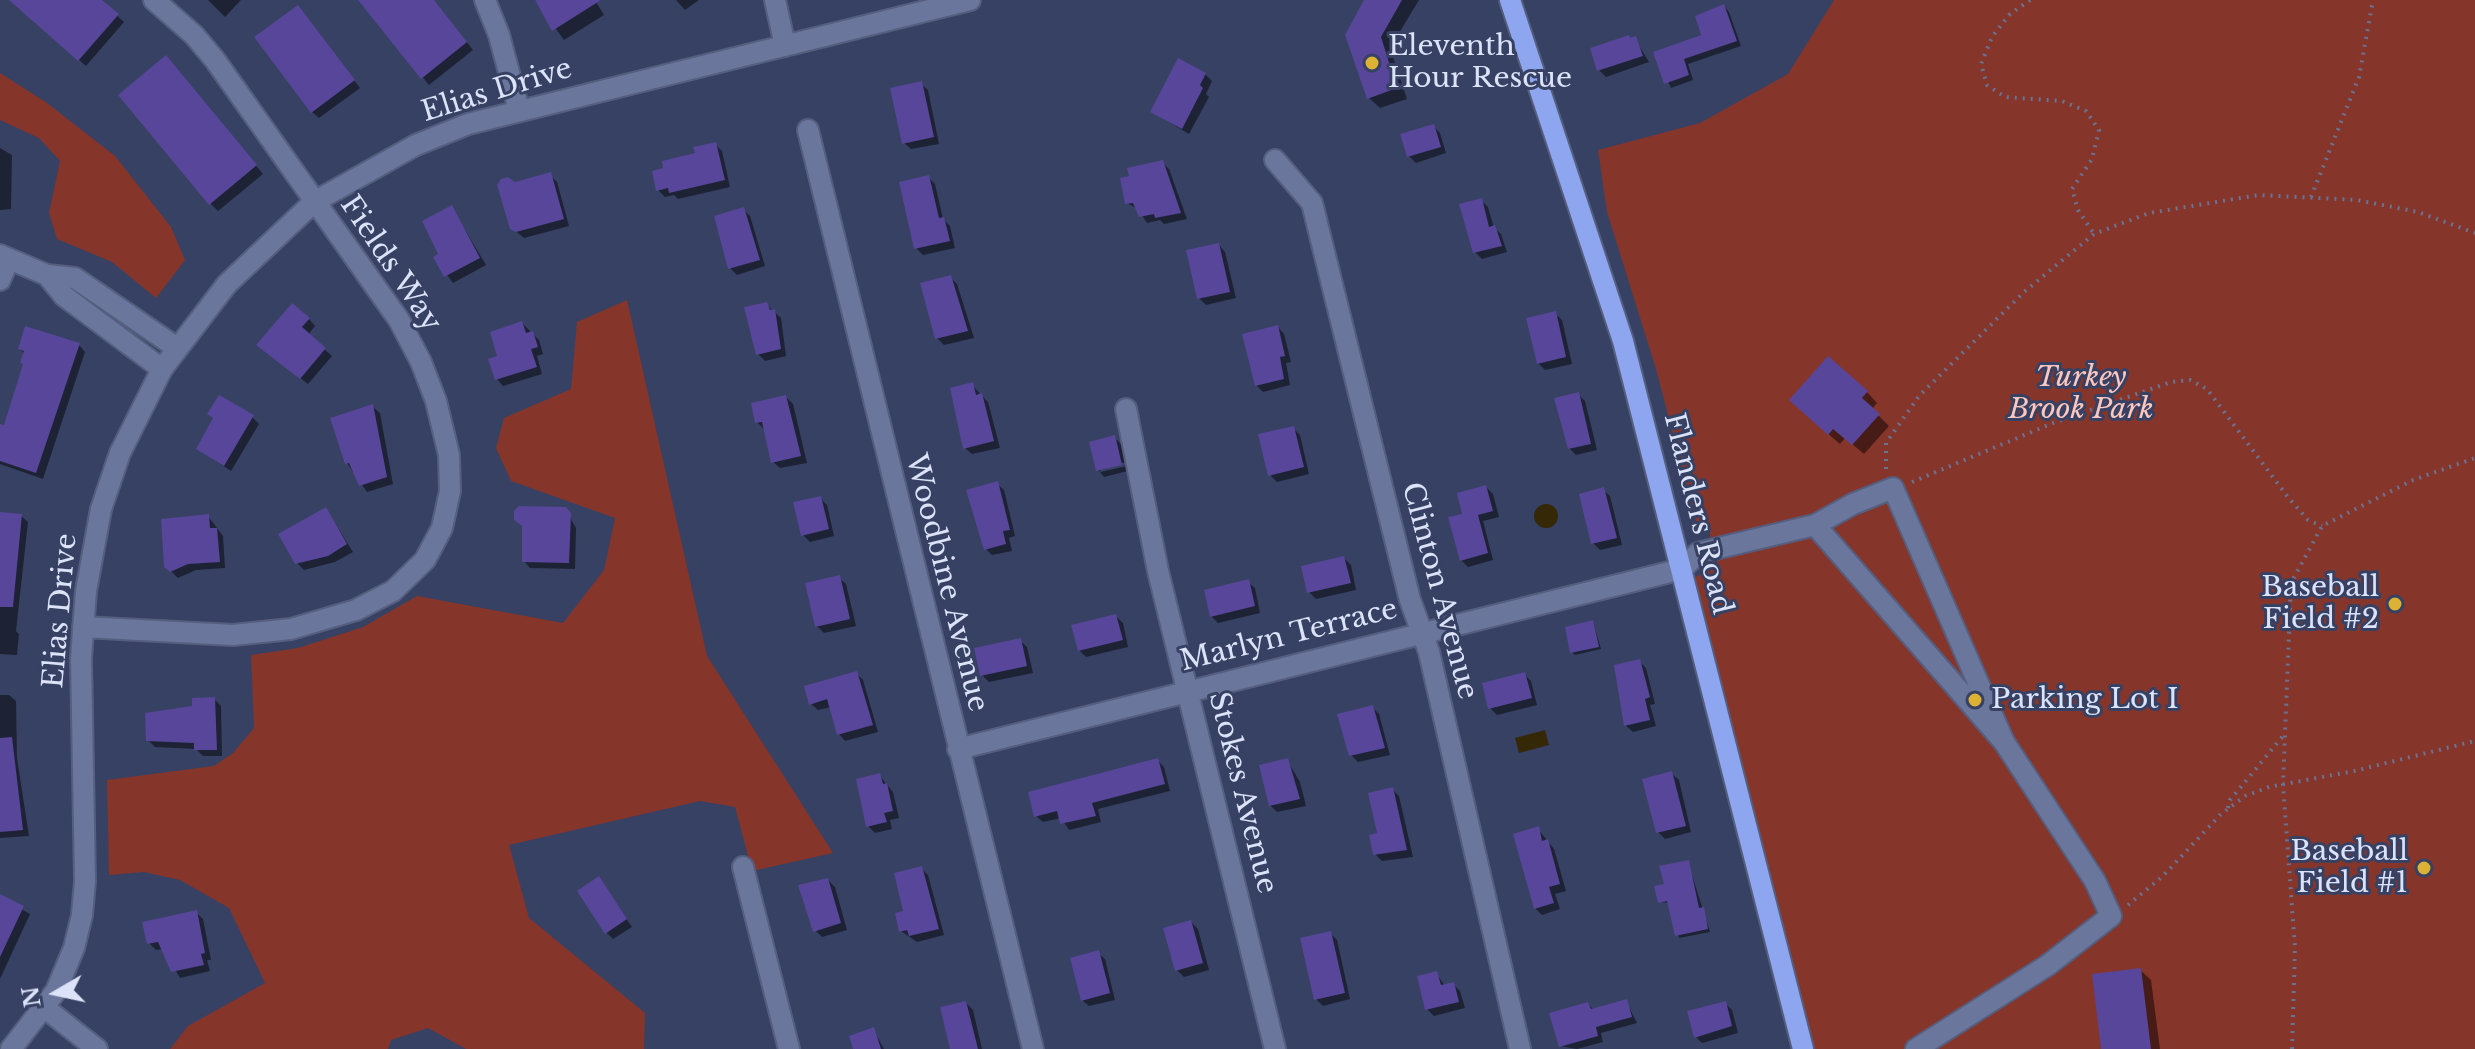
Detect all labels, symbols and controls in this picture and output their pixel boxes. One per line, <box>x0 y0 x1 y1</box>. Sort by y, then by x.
place label: Eleventh Hour Rescue <box>1388 30 1572 96</box>
street label: Elias Drive <box>418 52 576 130</box>
marker: Eleventh Hour Rescue <box>1363 54 1381 72</box>
street label: Fields Way <box>332 190 448 338</box>
park label: Turkey Brook Park <box>2008 361 2154 427</box>
street label: Flanders Road <box>1656 410 1738 618</box>
street label: Woodbine Avenue <box>898 451 994 715</box>
street label: Clinton Avenue <box>1394 479 1484 703</box>
street label: Elias Drive <box>37 532 85 690</box>
place label: Baseball Field #2 <box>2261 571 2379 637</box>
street label: Marlyn Terrace <box>1177 593 1401 679</box>
marker: Baseball Field #2 <box>2386 595 2404 613</box>
place label: Parking Lot I <box>1991 683 2179 717</box>
street label: Stokes Avenue <box>1201 689 1283 897</box>
marker: Parking Lot I <box>1966 691 1984 709</box>
place label: Baseball Field #1 <box>2290 835 2408 901</box>
marker: Baseball Field #1 <box>2415 859 2433 877</box>
north arrow <box>16 953 96 1033</box>
text: N <box>17 985 47 1009</box>

